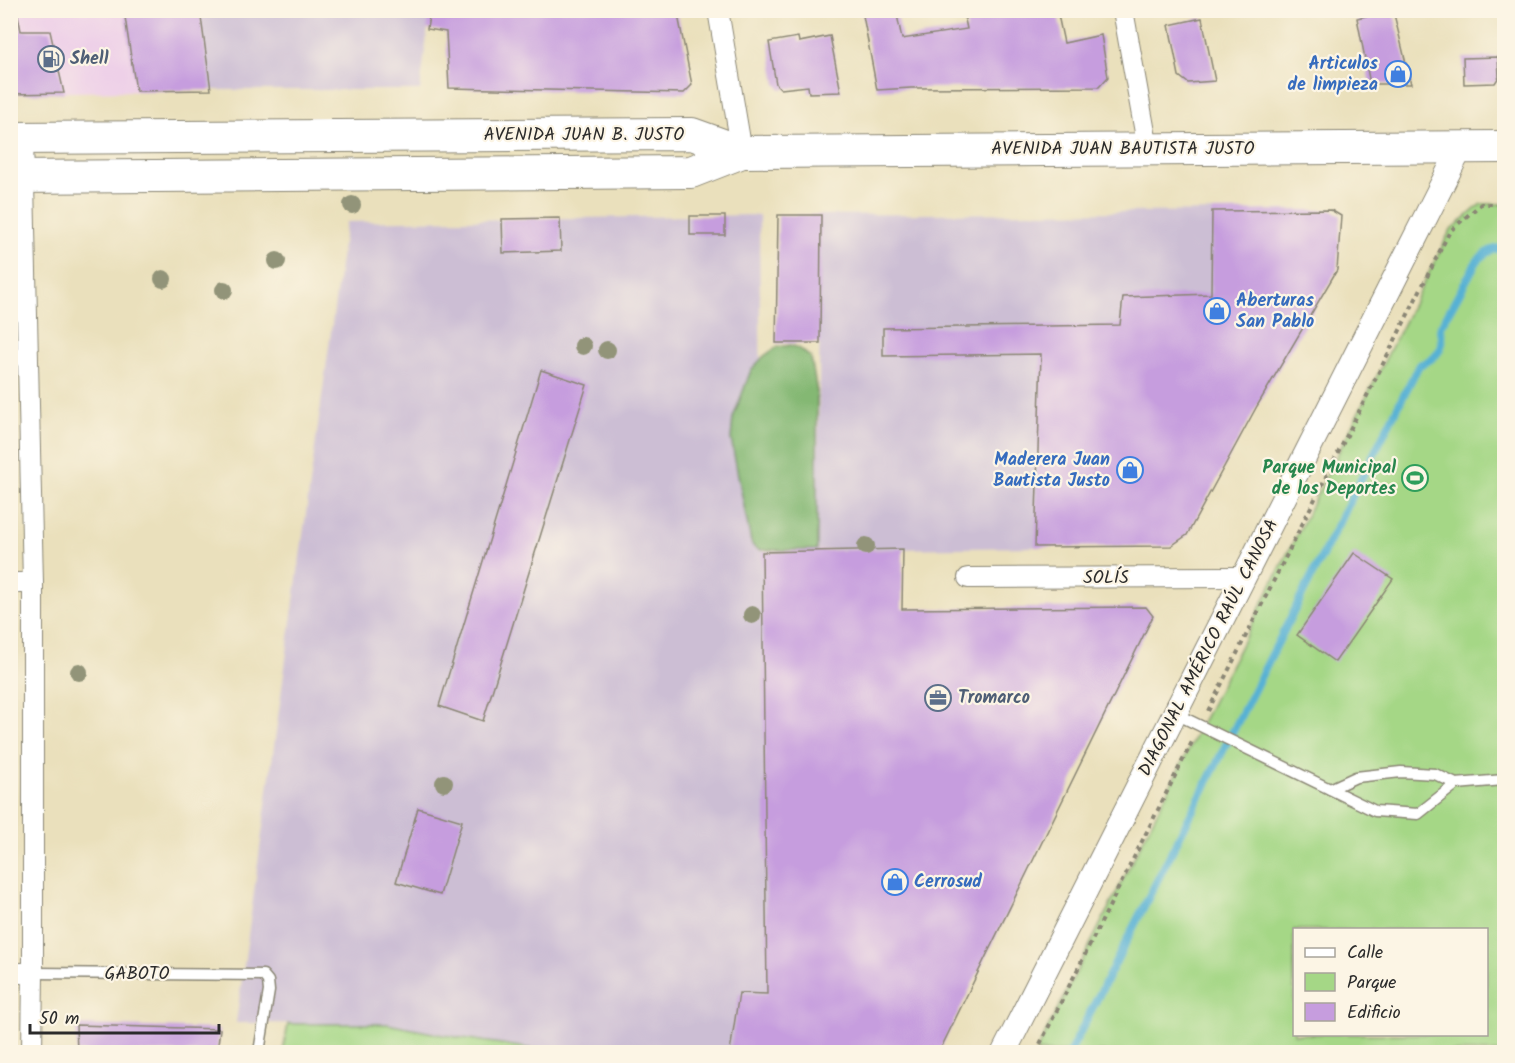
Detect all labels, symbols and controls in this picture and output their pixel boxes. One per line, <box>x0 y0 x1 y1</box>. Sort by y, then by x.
fuel station icon: Shell <box>36 44 66 74</box>
place label: Shell <box>70 45 109 74</box>
place label: Articulos de limpieza <box>1287 50 1379 100</box>
shop icon: Articulos de limpieza <box>1383 59 1413 89</box>
street label: AVENIDA JUAN B. JUSTO <box>484 121 684 150</box>
street label: AVENIDA JUAN BAUTISTA JUSTO <box>991 135 1255 164</box>
place label: Aberturas San Pablo <box>1236 287 1314 337</box>
shop icon: Aberturas San Pablo <box>1202 296 1232 326</box>
place label: Maderera Juan Bautista Justo <box>993 446 1110 496</box>
place label: Parque Municipal de los Deportes <box>1262 454 1397 504</box>
shop icon: Maderera Juan Bautista Justo <box>1115 455 1145 485</box>
sports icon: Parque Municipal de los Deportes <box>1400 463 1430 493</box>
street label: DIAGONAL AMÉRICO RAÚL CANOSA <box>1131 514 1287 782</box>
street label: SOLÍS <box>1083 564 1129 593</box>
office icon: Tromarco <box>923 683 953 713</box>
place label: Tromarco <box>958 684 1030 713</box>
shop icon: Cerrosud <box>880 867 910 897</box>
place label: Cerrosud <box>914 868 982 897</box>
legend <box>1293 928 1488 1036</box>
text: Calle <box>1347 939 1383 968</box>
street label: GABOTO <box>104 960 170 989</box>
text: Parque <box>1347 969 1396 998</box>
scale bar <box>30 997 219 1035</box>
text: Edificio <box>1347 999 1401 1028</box>
text: 50 m <box>39 1005 79 1034</box>

